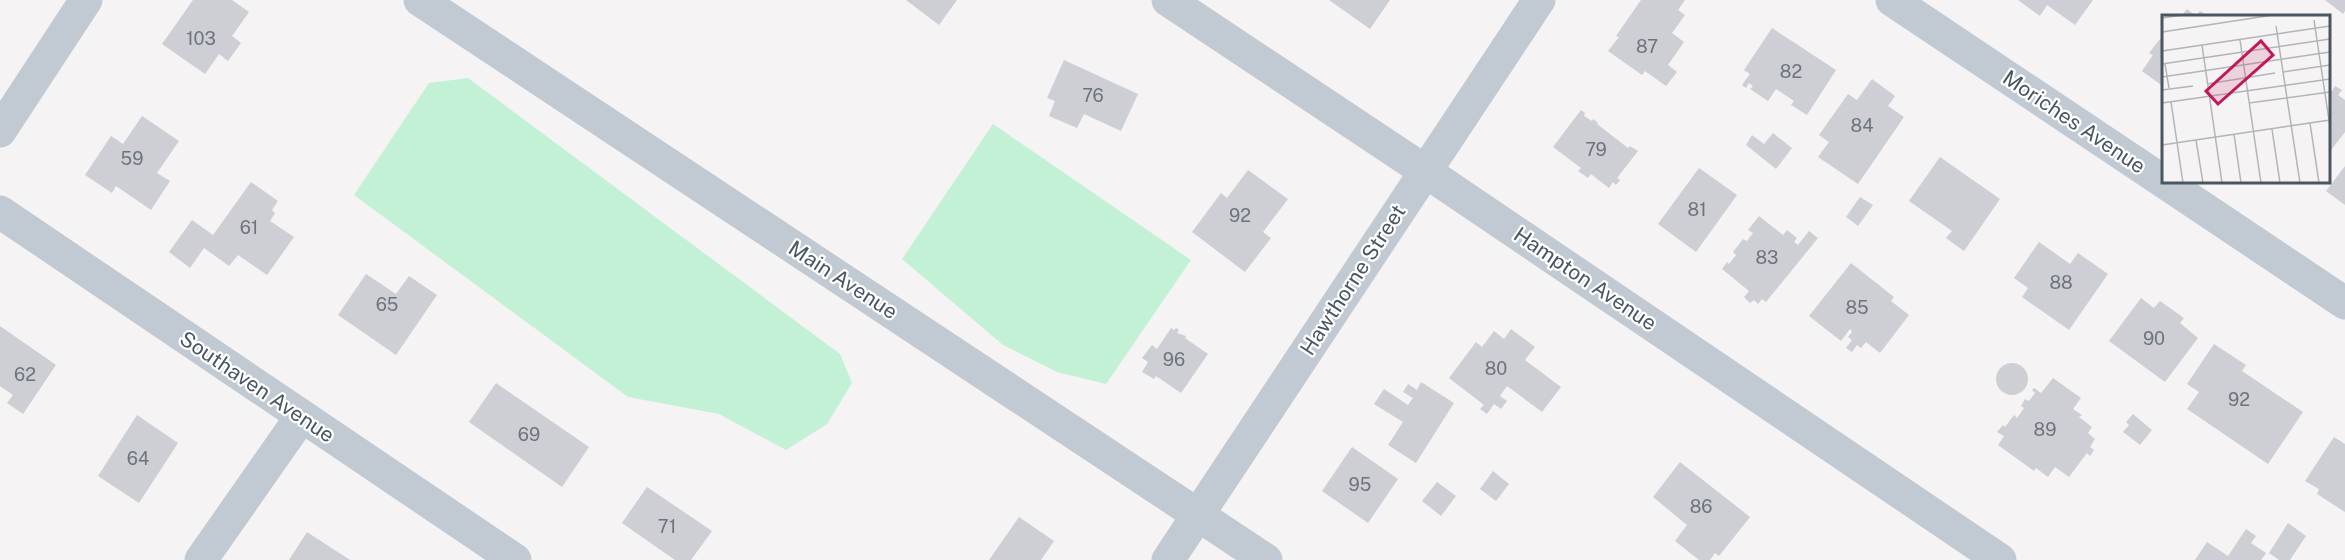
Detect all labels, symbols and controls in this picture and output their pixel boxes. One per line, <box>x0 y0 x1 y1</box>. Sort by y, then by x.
inset map <box>2162 15 2330 183</box>
house number: 103 <box>186 28 216 49</box>
house number: 87 <box>1636 36 1658 57</box>
house number: 82 <box>1780 61 1802 82</box>
street label: Moriches Avenue <box>1998 65 2150 179</box>
house number: 76 <box>1082 85 1104 106</box>
house number: 84 <box>1851 115 1873 136</box>
house number: 79 <box>1585 139 1607 160</box>
house number: 59 <box>121 148 143 169</box>
house number: 81 <box>1688 199 1706 220</box>
street label: Hawthorne Street <box>1295 200 1411 360</box>
house number: 92 <box>1229 205 1251 226</box>
house number: 61 <box>240 217 258 238</box>
street label: Hampton Avenue <box>1509 222 1661 336</box>
street label: Main Avenue <box>784 235 902 324</box>
house number: 83 <box>1756 247 1778 268</box>
house number: 88 <box>2049 272 2073 293</box>
house number: 65 <box>376 294 398 315</box>
house number: 85 <box>1845 297 1869 318</box>
street label: Southaven Avenue <box>175 326 339 448</box>
house number: 90 <box>2143 328 2165 349</box>
house number: 96 <box>1163 349 1185 370</box>
house number: 80 <box>1485 358 1507 379</box>
house number: 62 <box>14 364 36 385</box>
house number: 92 <box>2228 389 2250 410</box>
house number: 89 <box>2034 419 2056 440</box>
house number: 69 <box>518 424 540 445</box>
house number: 64 <box>127 448 149 469</box>
house number: 95 <box>1349 474 1371 495</box>
house number: 86 <box>1690 496 1712 517</box>
house number: 71 <box>658 516 676 537</box>

